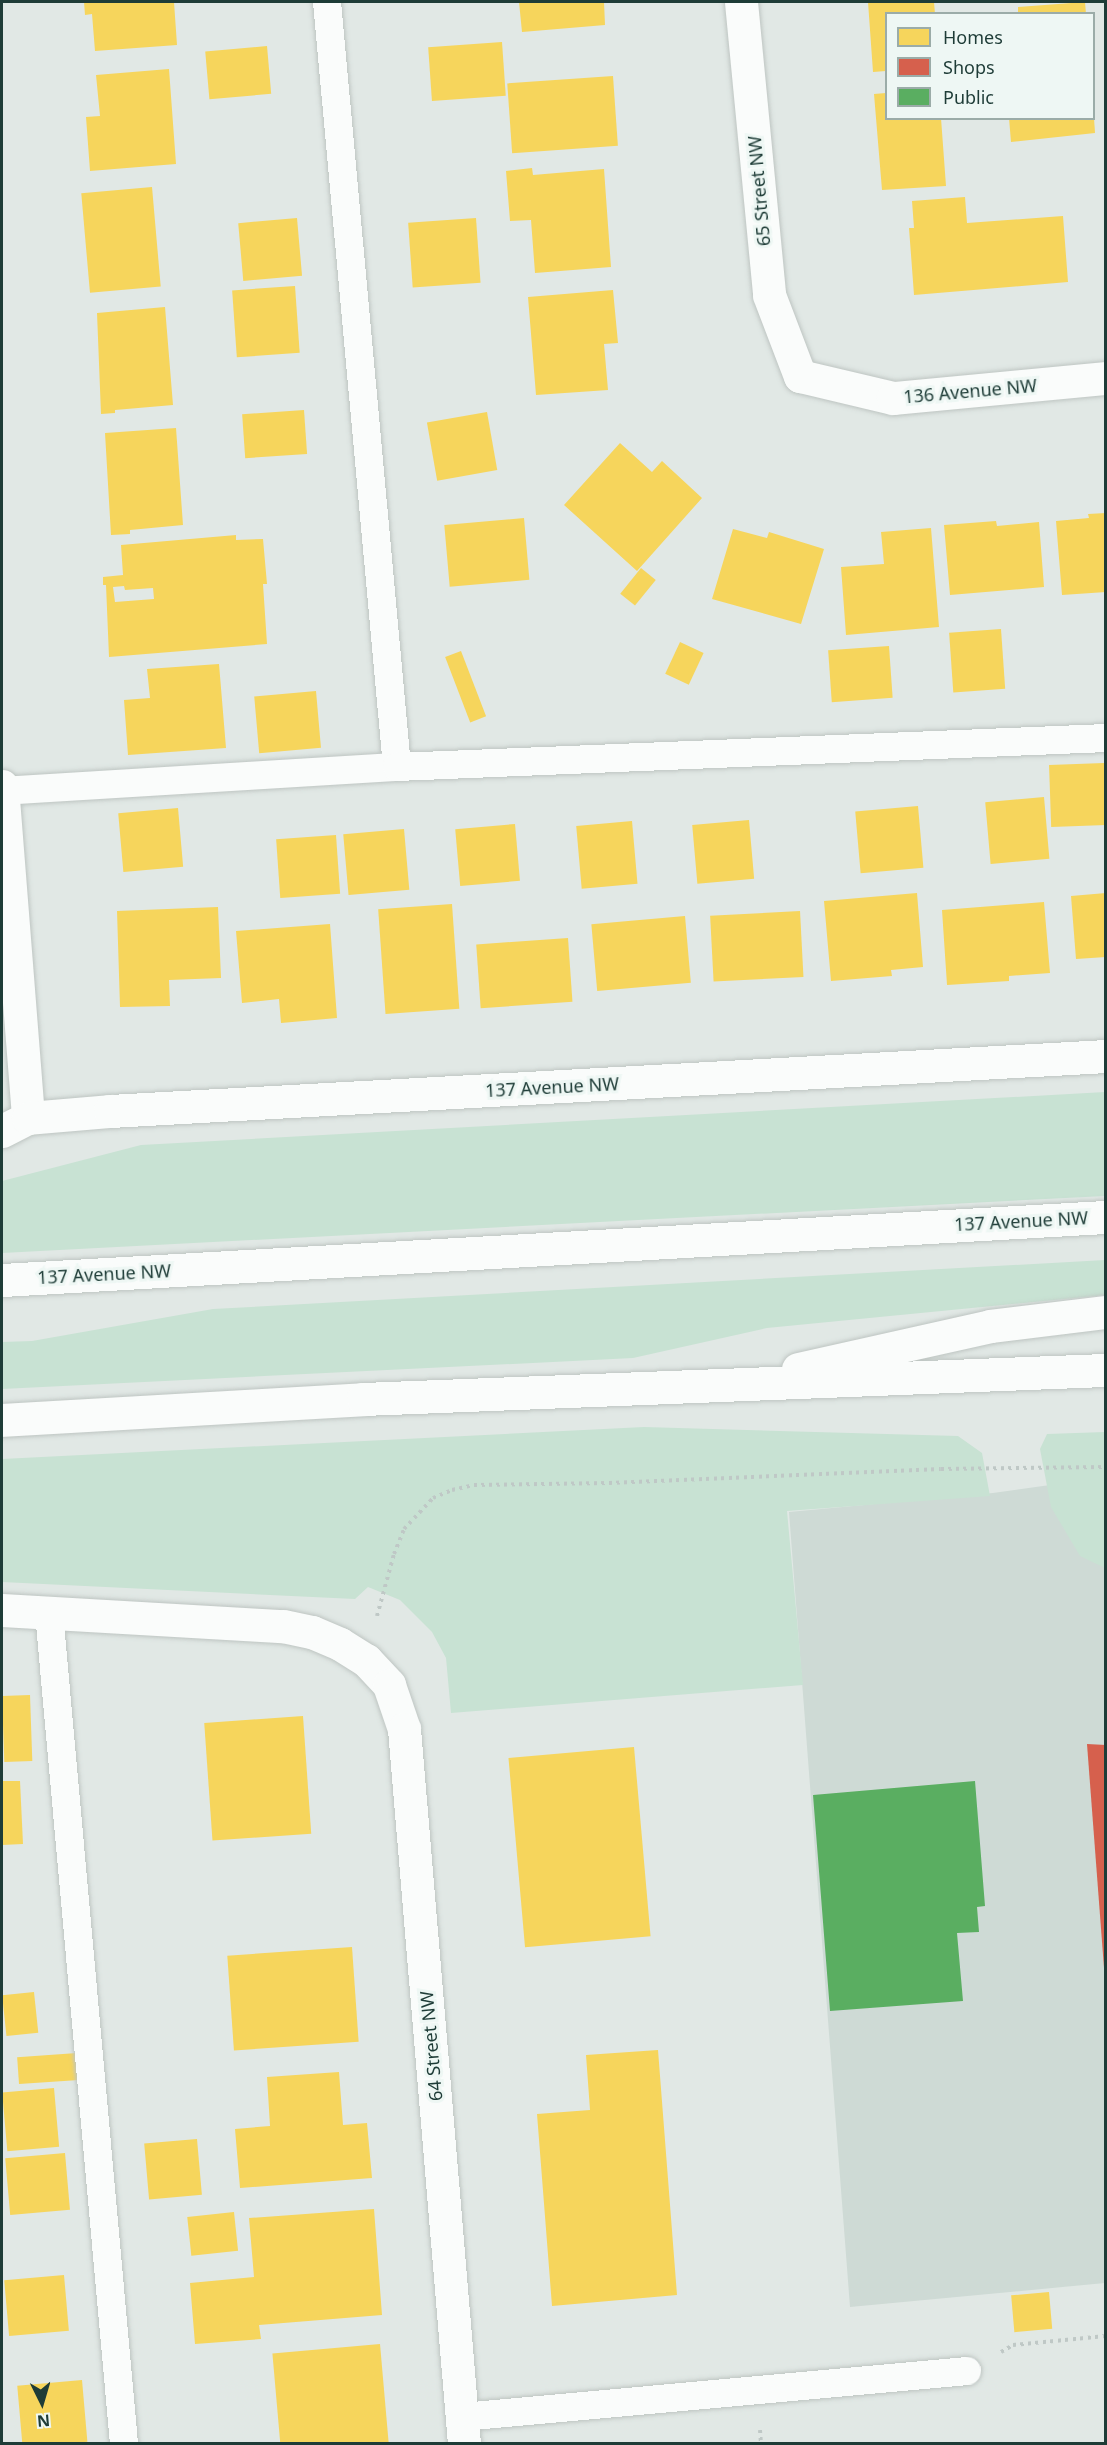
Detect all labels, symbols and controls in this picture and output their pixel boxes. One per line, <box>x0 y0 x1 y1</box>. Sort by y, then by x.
legend <box>885 12 1095 120</box>
text: Homes <box>943 25 1003 49</box>
text: Shops <box>943 55 995 79</box>
text: Public <box>943 85 994 109</box>
street label: 65 Street NW <box>743 135 775 247</box>
street label: 136 Avenue NW <box>902 374 1038 408</box>
street label: 137 Avenue NW <box>485 1073 619 1101</box>
street label: 137 Avenue NW <box>954 1207 1088 1235</box>
street label: 137 Avenue NW <box>37 1260 171 1288</box>
street label: 64 Street NW <box>415 1990 447 2102</box>
north arrow <box>12 2373 72 2433</box>
text: N <box>36 2409 51 2432</box>

